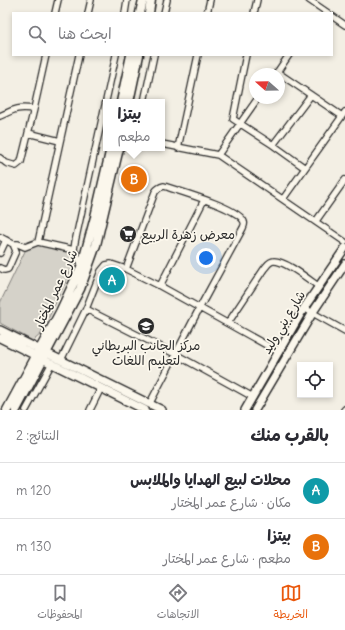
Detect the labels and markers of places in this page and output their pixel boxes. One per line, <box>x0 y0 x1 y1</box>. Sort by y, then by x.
pin: B <box>121 164 147 194</box>
supermarket icon: معرض زهرة الربيع <box>118 224 138 244</box>
place label: معرض زهرة الربيع <box>141 226 235 245</box>
pin: A <box>99 265 125 295</box>
school or university icon: مركز الجانب البريطاني لتعليم اللغات <box>136 316 156 336</box>
place label: مركز الجانب البريطاني لتعليم اللغات <box>92 337 200 371</box>

